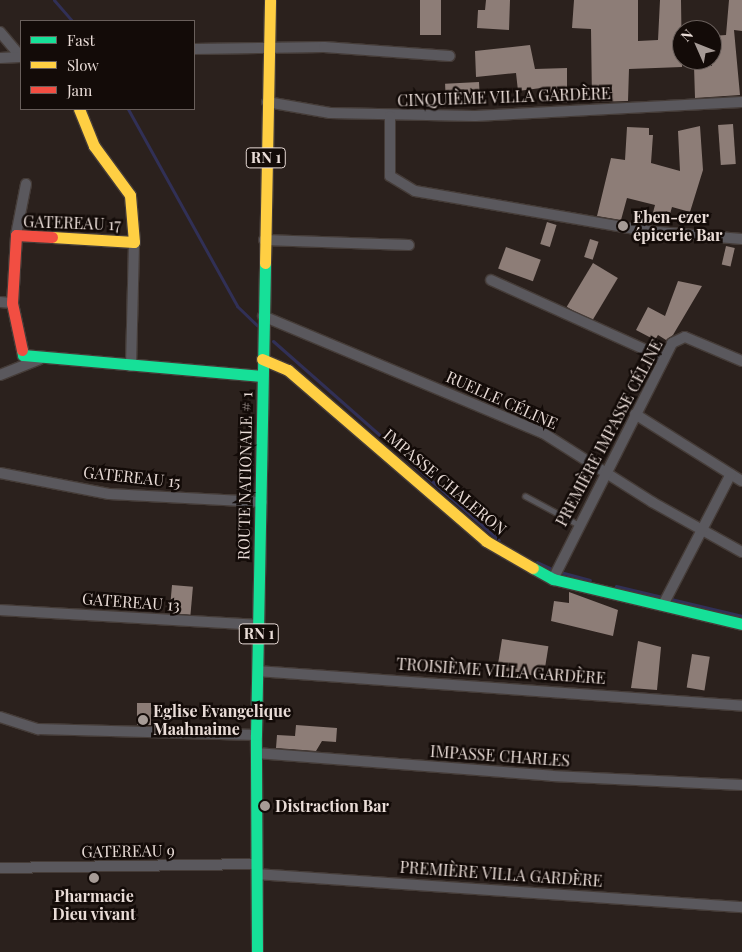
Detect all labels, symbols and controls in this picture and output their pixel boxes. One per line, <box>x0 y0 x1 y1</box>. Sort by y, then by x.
legend <box>20 20 195 110</box>
north arrow <box>672 20 722 70</box>
text: N <box>676 25 697 45</box>
text: Fast <box>67 30 95 50</box>
text: Slow <box>67 55 99 75</box>
text: Jam <box>67 80 92 100</box>
street label: CINQUIÈME VILLA GARDÈRE <box>397 84 611 110</box>
road number: RN 1 <box>245 146 287 170</box>
place label: Eben-ezer épicerie Bar <box>633 207 722 245</box>
street label: GATEREAU 17 <box>23 212 121 234</box>
marker: Eben-ezer épicerie Bar <box>617 220 629 232</box>
street label: PREMIÈRE IMPASSE CÉLINE <box>552 336 666 530</box>
street label: RUELLE CÉLINE <box>443 367 561 433</box>
street label: ROUTE NATIONALE # 1 <box>234 392 256 560</box>
street label: IMPASSE CHALERON <box>380 425 510 539</box>
street label: GATEREAU 15 <box>82 462 182 492</box>
street label: GATEREAU 13 <box>81 589 181 615</box>
road number: RN 1 <box>238 622 280 646</box>
street label: TROISIÈME VILLA GARDÈRE <box>396 654 606 688</box>
place label: Eglise Evangelique Maahnaime <box>153 701 291 739</box>
marker: Eglise Evangelique Maahnaime <box>137 714 149 726</box>
street label: IMPASSE CHARLES <box>429 742 571 770</box>
place label: Distraction Bar <box>275 796 389 816</box>
marker: Distraction Bar <box>259 800 271 812</box>
street label: GATEREAU 9 <box>81 841 175 861</box>
street label: PREMIÈRE VILLA GARDÈRE <box>399 857 603 891</box>
marker: Pharmacie Dieu vivant <box>88 872 100 884</box>
place label: Pharmacie Dieu vivant <box>52 886 136 924</box>

